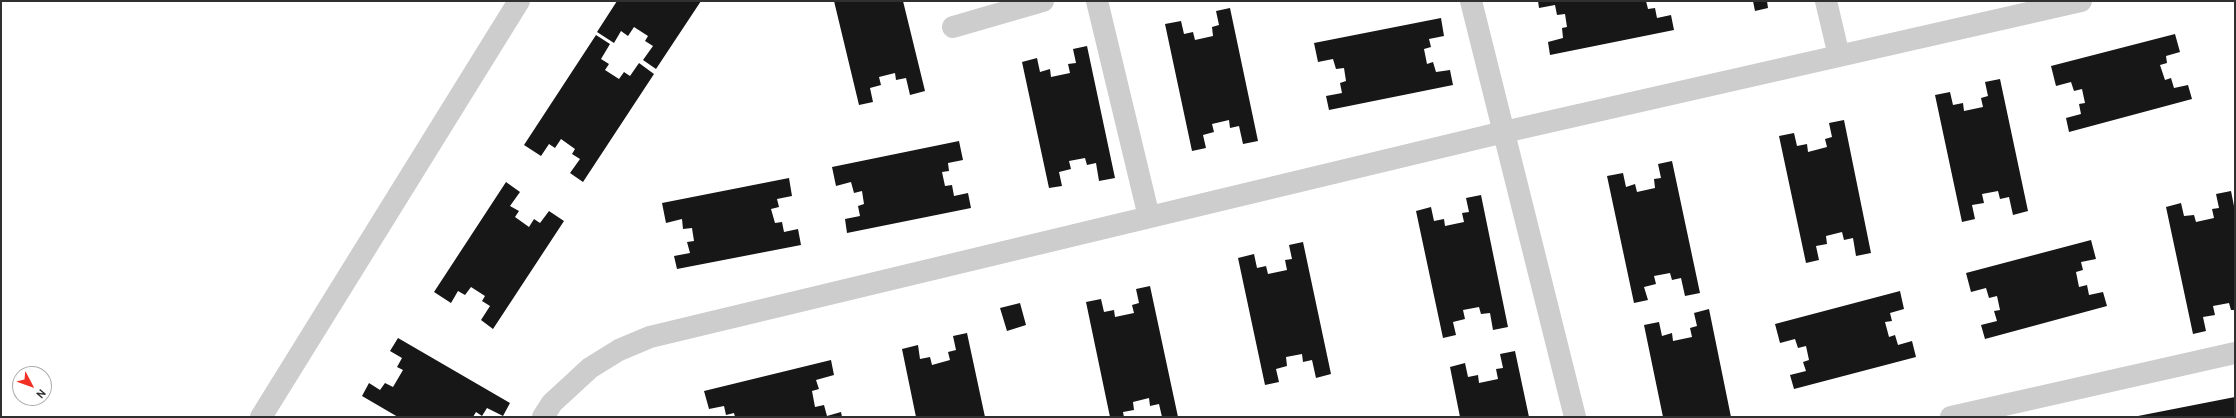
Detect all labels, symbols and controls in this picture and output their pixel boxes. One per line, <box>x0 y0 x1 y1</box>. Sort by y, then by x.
north arrow <box>12 366 52 406</box>
text: N <box>32 386 48 401</box>

